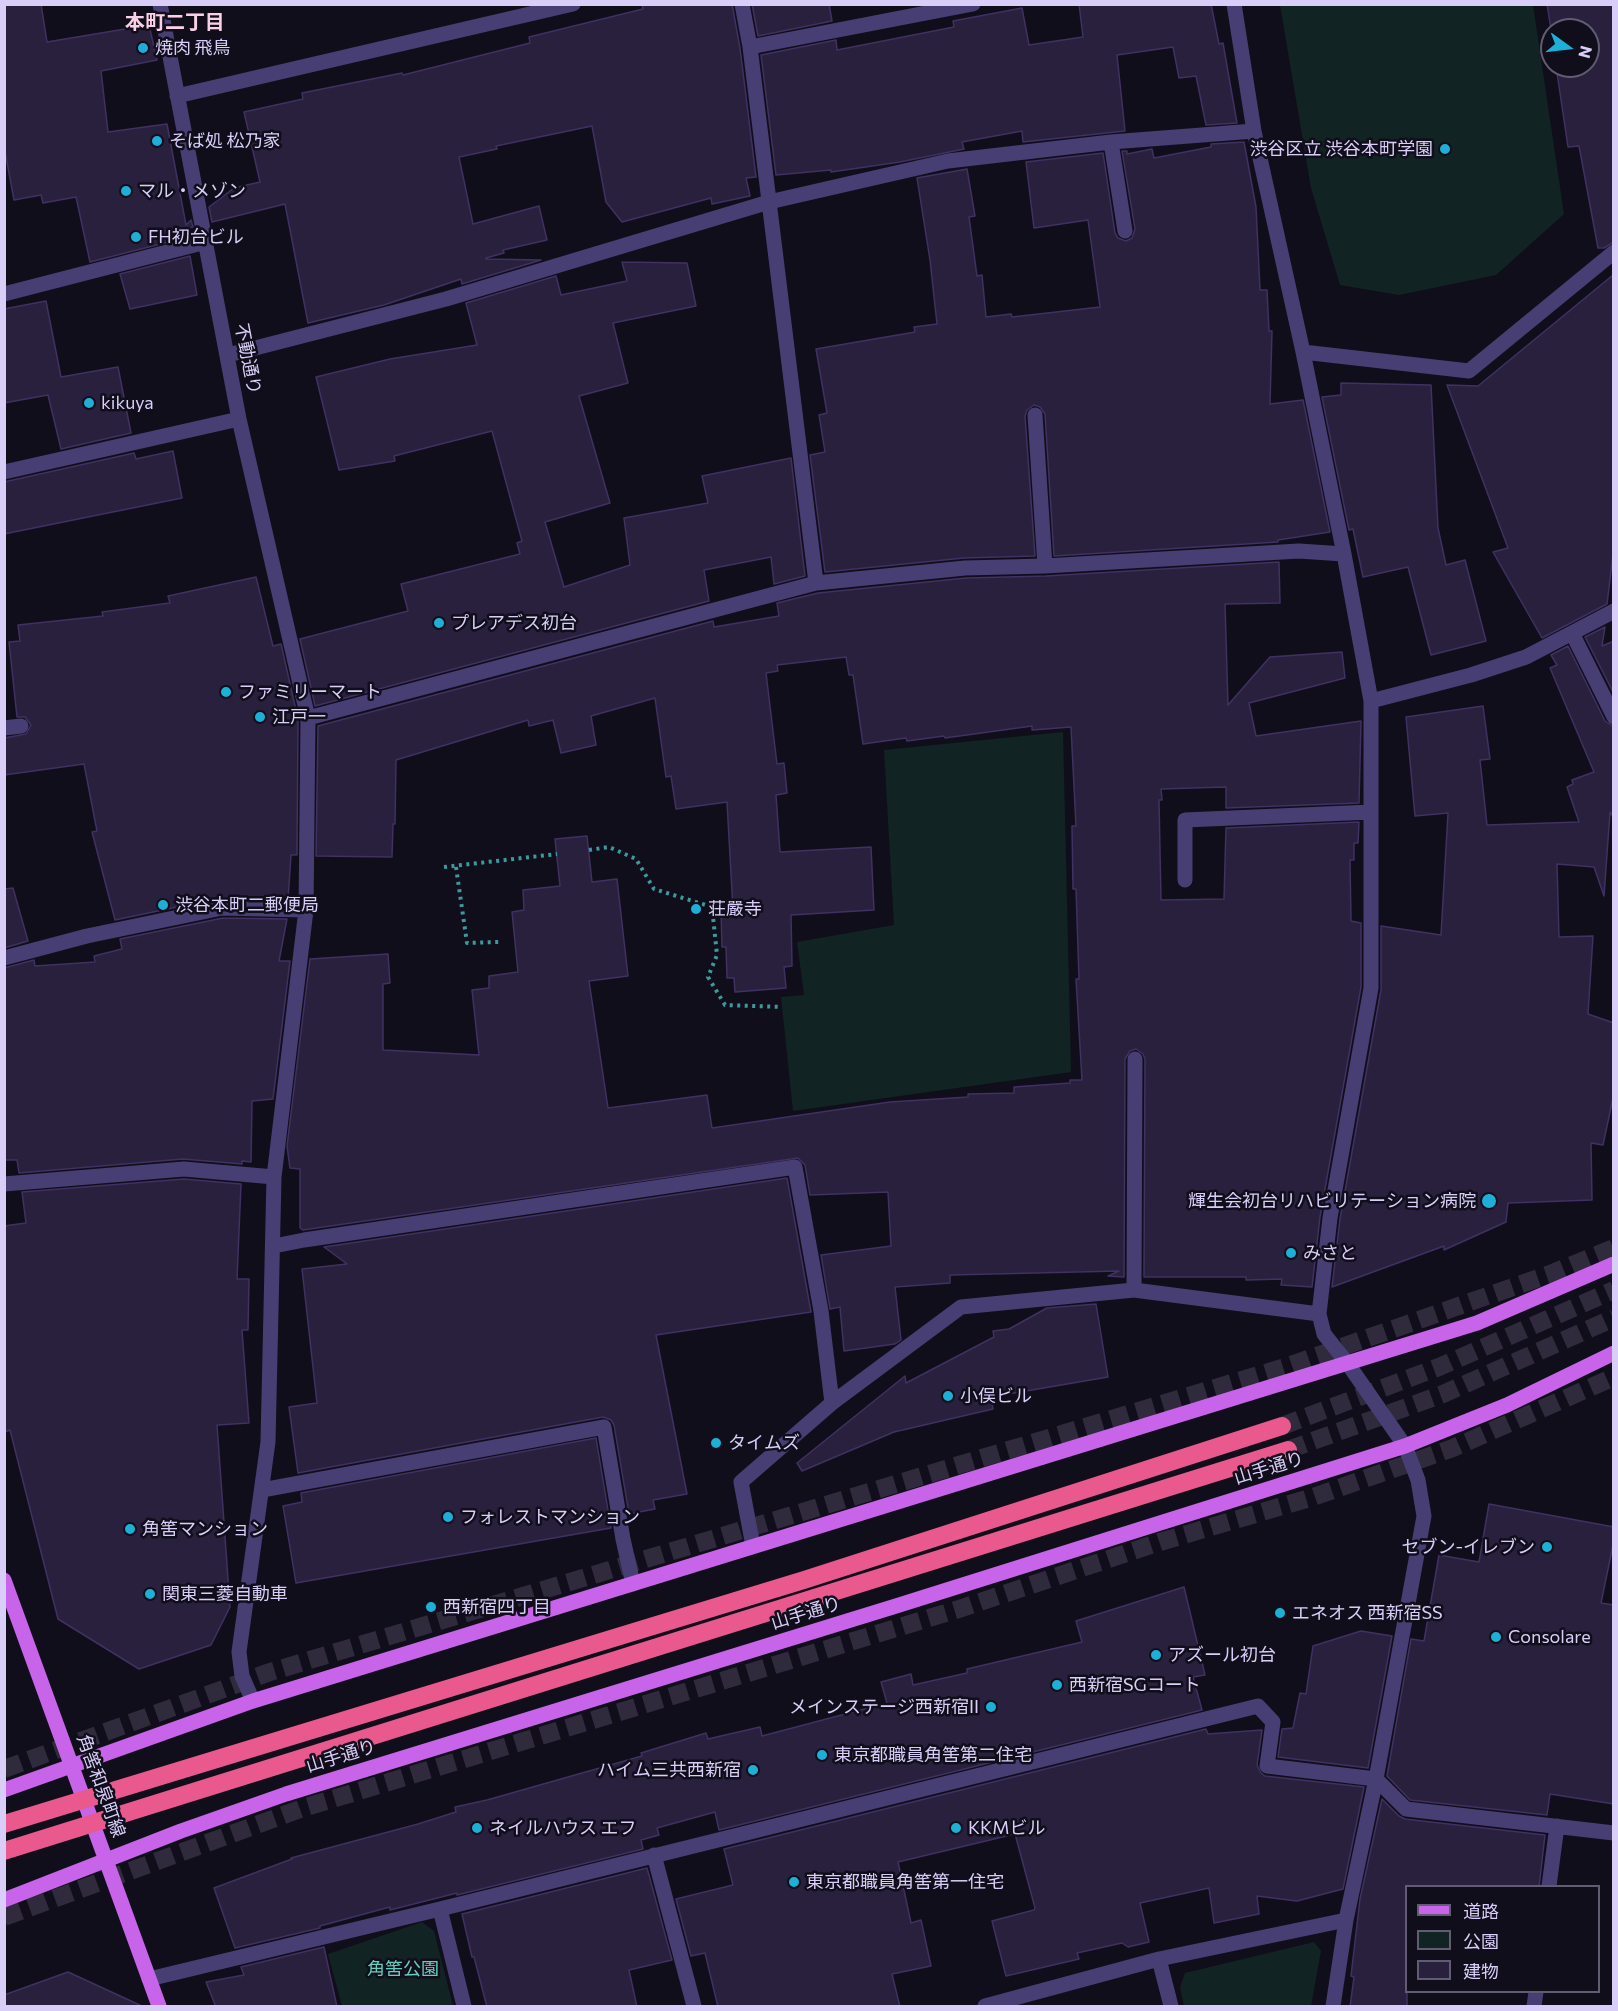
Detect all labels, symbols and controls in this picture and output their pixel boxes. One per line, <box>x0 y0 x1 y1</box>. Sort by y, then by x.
district label: 本町二丁目 <box>125 10 225 34</box>
north arrow <box>1540 18 1600 78</box>
place label: 焼肉 飛鳥 <box>155 37 230 59</box>
marker: 焼肉 飛鳥 <box>136 41 150 55</box>
text: N <box>1575 44 1597 61</box>
place label: そば処 松乃家 <box>169 130 280 152</box>
marker: そば処 松乃家 <box>150 134 164 148</box>
place label: 渋谷区立 渋谷本町学園 <box>1250 138 1433 160</box>
marker: 渋谷区立 渋谷本町学園 <box>1438 142 1452 156</box>
place label: マル・メゾン <box>138 180 246 202</box>
marker: マル・メゾン <box>119 184 133 198</box>
place label: FH初台ビル <box>148 226 244 248</box>
marker: FH初台ビル <box>129 230 143 244</box>
street label: 不動通り <box>231 322 265 396</box>
place label: kikuya <box>101 392 154 414</box>
marker: kikuya <box>82 396 96 410</box>
place label: プレアデス初台 <box>451 612 577 634</box>
marker: プレアデス初台 <box>432 616 446 630</box>
place label: ファミリーマート <box>238 681 382 703</box>
marker: ファミリーマート <box>219 685 233 699</box>
place label: 江戸一 <box>272 706 326 728</box>
marker: 江戸一 <box>253 710 267 724</box>
place label: 渋谷本町二郵便局 <box>175 894 319 916</box>
marker: 渋谷本町二郵便局 <box>156 898 170 912</box>
place label: 荘嚴寺 <box>708 898 762 920</box>
marker: 荘嚴寺 <box>689 902 703 916</box>
place label: 輝生会初台リハビリテーション病院 <box>1188 1190 1476 1212</box>
marker: 輝生会初台リハビリテーション病院 <box>1480 1192 1498 1210</box>
place label: みさと <box>1303 1242 1357 1264</box>
marker: みさと <box>1284 1246 1298 1260</box>
place label: 小俣ビル <box>960 1385 1032 1407</box>
marker: 小俣ビル <box>941 1389 955 1403</box>
place label: タイムズ <box>728 1432 800 1454</box>
marker: タイムズ <box>709 1436 723 1450</box>
street label: 山手通り <box>1231 1447 1307 1489</box>
place label: フォレストマンション <box>460 1506 640 1528</box>
marker: フォレストマンション <box>441 1510 455 1524</box>
place label: 角筈マンション <box>142 1518 268 1540</box>
marker: 角筈マンション <box>123 1522 137 1536</box>
place label: セブン-イレブン <box>1401 1536 1535 1558</box>
marker: セブン-イレブン <box>1540 1540 1554 1554</box>
place label: 関東三菱自動車 <box>162 1583 288 1605</box>
marker: 関東三菱自動車 <box>143 1587 157 1601</box>
street label: 山手通り <box>768 1592 844 1634</box>
place label: 西新宿四丁目 <box>443 1596 551 1618</box>
marker: 西新宿四丁目 <box>424 1600 438 1614</box>
place label: エネオス 西新宿SS <box>1292 1602 1443 1624</box>
marker: エネオス 西新宿SS <box>1273 1606 1287 1620</box>
place label: Consolare <box>1508 1626 1591 1648</box>
marker: Consolare <box>1489 1630 1503 1644</box>
place label: アズール初台 <box>1168 1644 1276 1666</box>
marker: アズール初台 <box>1149 1648 1163 1662</box>
place label: 西新宿SGコート <box>1069 1674 1201 1696</box>
marker: 西新宿SGコート <box>1050 1678 1064 1692</box>
place label: メインステージ西新宿II <box>789 1696 979 1718</box>
marker: メインステージ西新宿II <box>984 1700 998 1714</box>
street label: 角筈和泉町線 <box>72 1732 130 1840</box>
street label: 山手通り <box>303 1735 379 1777</box>
place label: 東京都職員角筈第二住宅 <box>834 1744 1032 1766</box>
marker: 東京都職員角筈第二住宅 <box>815 1748 829 1762</box>
place label: ハイム三共西新宿 <box>597 1759 741 1781</box>
marker: ハイム三共西新宿 <box>746 1763 760 1777</box>
place label: ネイルハウス エフ <box>489 1817 636 1839</box>
place label: KKMビル <box>968 1817 1045 1839</box>
marker: ネイルハウス エフ <box>470 1821 484 1835</box>
marker: KKMビル <box>949 1821 963 1835</box>
place label: 東京都職員角筈第一住宅 <box>806 1871 1004 1893</box>
marker: 東京都職員角筈第一住宅 <box>787 1875 801 1889</box>
legend <box>1405 1885 1600 1993</box>
text: 道路 <box>1463 1900 1499 1922</box>
text: 公園 <box>1463 1930 1499 1952</box>
park label: 角筈公園 <box>367 1958 439 1980</box>
text: 建物 <box>1463 1960 1499 1982</box>

